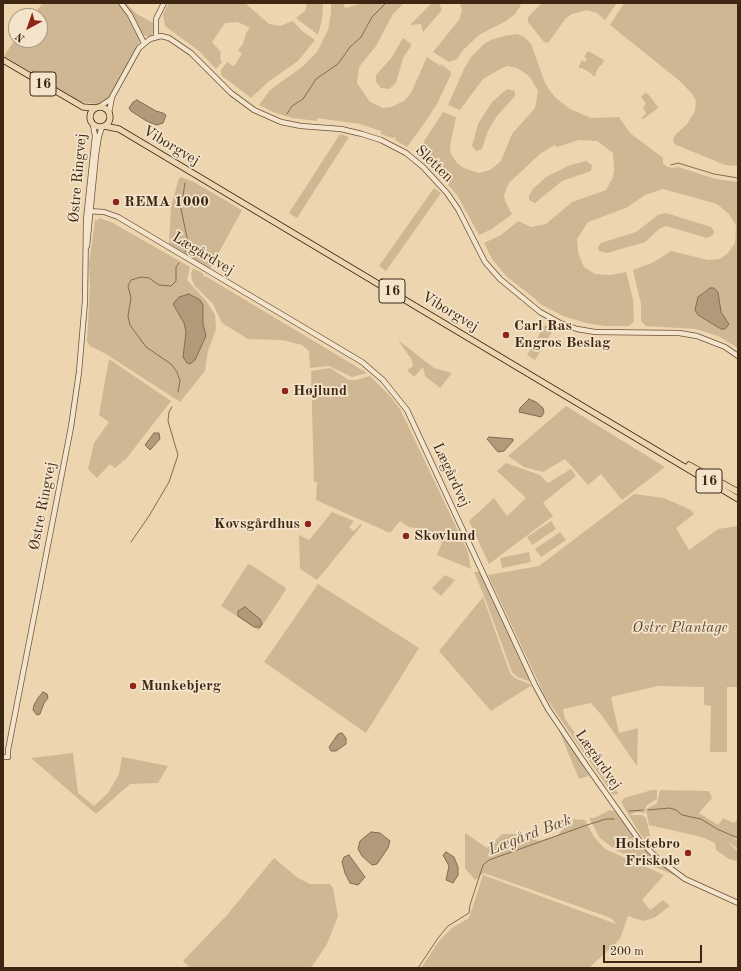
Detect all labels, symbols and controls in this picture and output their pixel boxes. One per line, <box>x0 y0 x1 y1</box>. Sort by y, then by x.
north arrow <box>8 8 48 48</box>
text: N <box>14 30 27 44</box>
road number: 16 <box>30 72 56 96</box>
street label: Viborgvej <box>139 122 203 170</box>
street label: Østre Ringvej <box>65 133 91 223</box>
street label: Sletten <box>411 142 457 186</box>
place label: REMA 1000 <box>124 193 209 211</box>
marker: REMA 1000 <box>111 197 121 207</box>
street label: Lægårdvej <box>169 229 237 279</box>
road number: 16 <box>379 279 405 303</box>
street label: Viborgvej <box>418 288 482 336</box>
place label: Carl Ras Engros Beslag <box>514 317 610 352</box>
marker: Carl Ras Engros Beslag <box>501 330 511 340</box>
place label: Højlund <box>293 382 347 400</box>
marker: Højlund <box>280 386 290 396</box>
street label: Lægårdvej <box>428 440 474 510</box>
street label: Østre Ringvej <box>26 460 60 552</box>
road number: 16 <box>696 469 722 493</box>
place label: Kovsgårdhus <box>214 515 300 533</box>
marker: Kovsgårdhus <box>303 519 313 529</box>
place label: Skovlund <box>414 527 476 545</box>
marker: Skovlund <box>401 531 411 541</box>
park label: Østre Plantage <box>632 619 728 637</box>
place label: Munkebjerg <box>141 677 221 695</box>
marker: Munkebjerg <box>128 681 138 691</box>
street label: Lægårdvej <box>571 727 625 793</box>
water label: Lægård Bæk <box>486 810 574 860</box>
place label: Holstebro Friskole <box>614 835 680 870</box>
marker: Holstebro Friskole <box>683 848 693 858</box>
scale bar <box>605 937 704 963</box>
text: 200 m <box>610 946 644 958</box>

